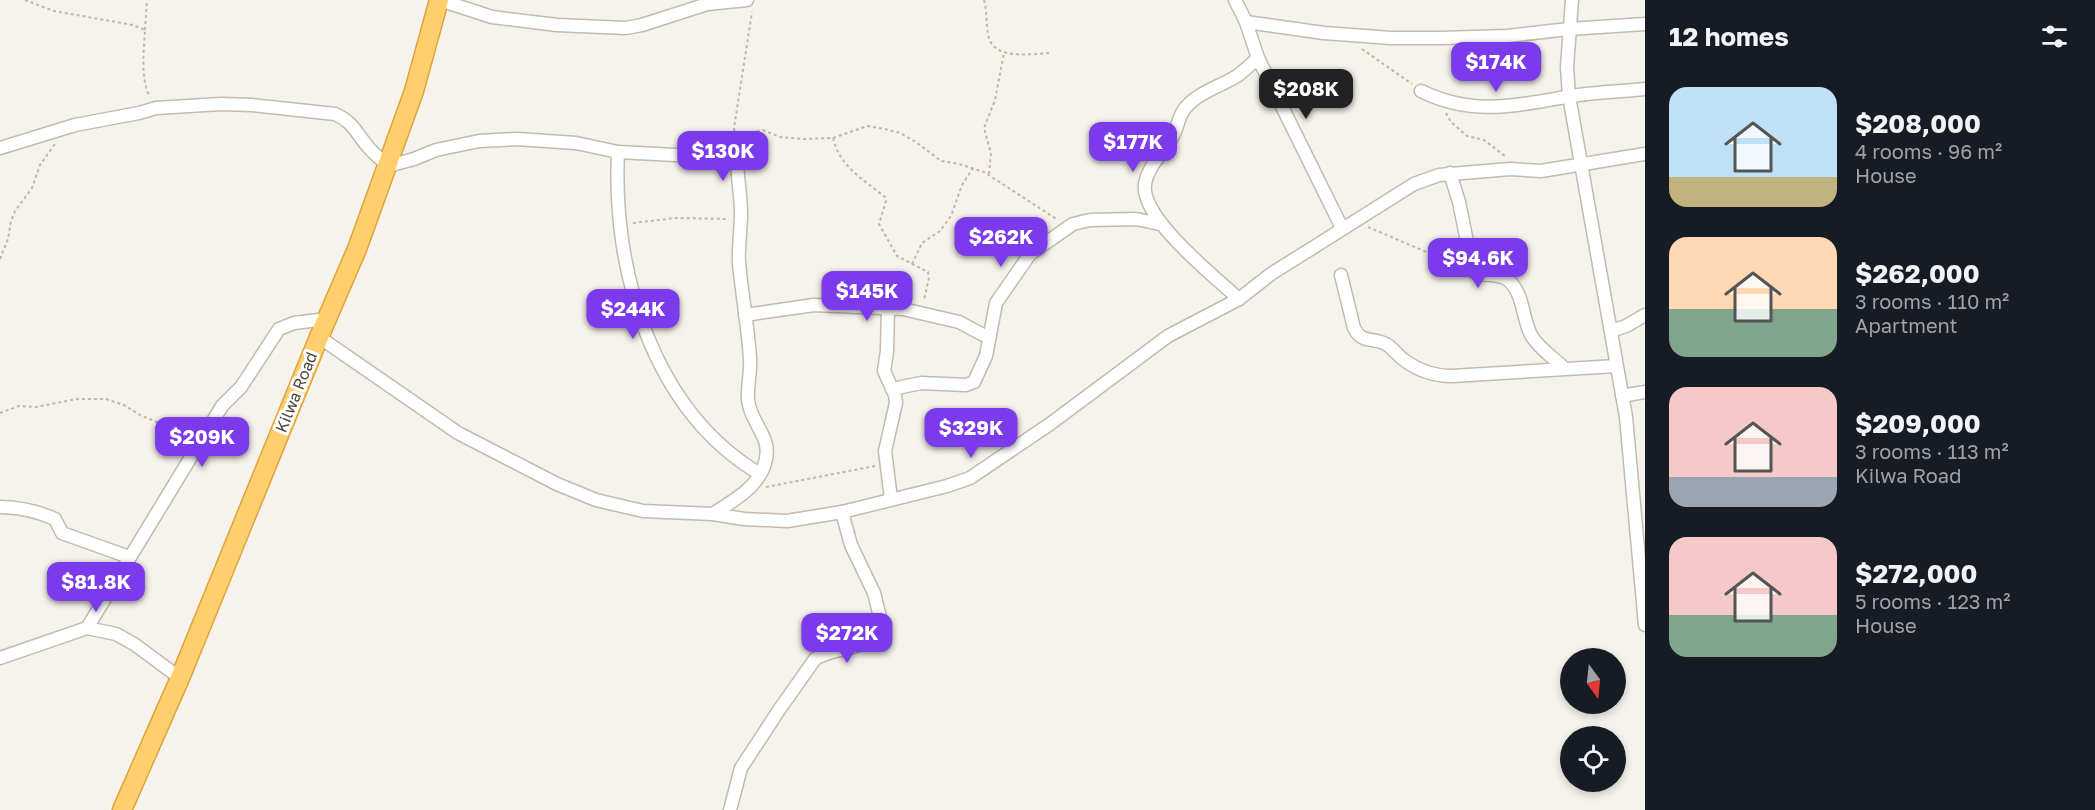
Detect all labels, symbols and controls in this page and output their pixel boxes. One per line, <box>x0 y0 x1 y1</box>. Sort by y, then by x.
icon: filters <box>2038 20 2071 53</box>
text: 12 homes <box>1669 21 1789 52</box>
pin: $174K <box>1454 42 1538 93</box>
text: $174K <box>1465 49 1527 73</box>
pin: $208K <box>1264 69 1348 120</box>
text: $208K <box>1273 76 1339 100</box>
text: $208,000 <box>1855 108 1981 139</box>
icon: home <box>1717 111 1789 183</box>
pin: $177K <box>1091 122 1175 173</box>
text: $177K <box>1103 129 1163 153</box>
pin: $130K <box>681 131 765 182</box>
text: $130K <box>691 138 755 162</box>
text: 4 rooms · 96 m² <box>1855 139 2002 163</box>
text: House <box>1855 163 1917 187</box>
pin: $262K <box>959 217 1043 268</box>
text: $262K <box>969 224 1034 248</box>
pin: $94.6K <box>1429 238 1527 289</box>
text: $94.6K <box>1442 245 1514 269</box>
text: $262,000 <box>1855 258 1980 289</box>
icon: home <box>1717 261 1789 333</box>
pin: $145K <box>825 271 909 322</box>
text: $145K <box>836 278 898 302</box>
pin: $244K <box>591 289 675 340</box>
text: 3 rooms · 110 m² <box>1855 289 2009 313</box>
text: $244K <box>600 296 666 320</box>
text: Apartment <box>1855 313 1958 337</box>
street label: Kilwa Road <box>271 349 321 435</box>
pin: $329K <box>929 408 1013 459</box>
text: $209,000 <box>1855 408 1981 439</box>
icon: home <box>1717 411 1789 483</box>
text: $329K <box>939 415 1004 439</box>
pin: $209K <box>160 417 244 468</box>
text: $209K <box>169 424 235 448</box>
text: 3 rooms · 113 m² <box>1855 439 2009 463</box>
text: Kilwa Road <box>1855 463 1961 487</box>
text: $272,000 <box>1855 558 1977 589</box>
icon: home <box>1717 561 1789 633</box>
pin: $81.8K <box>47 562 145 613</box>
text: $81.8K <box>61 569 131 593</box>
text: 5 rooms · 123 m² <box>1855 589 2010 613</box>
pin: $272K <box>805 613 889 664</box>
text: House <box>1855 613 1917 637</box>
text: $272K <box>815 620 879 644</box>
north arrow <box>1560 648 1626 714</box>
map controls <box>1560 648 1626 792</box>
button: locate <box>1560 726 1626 792</box>

